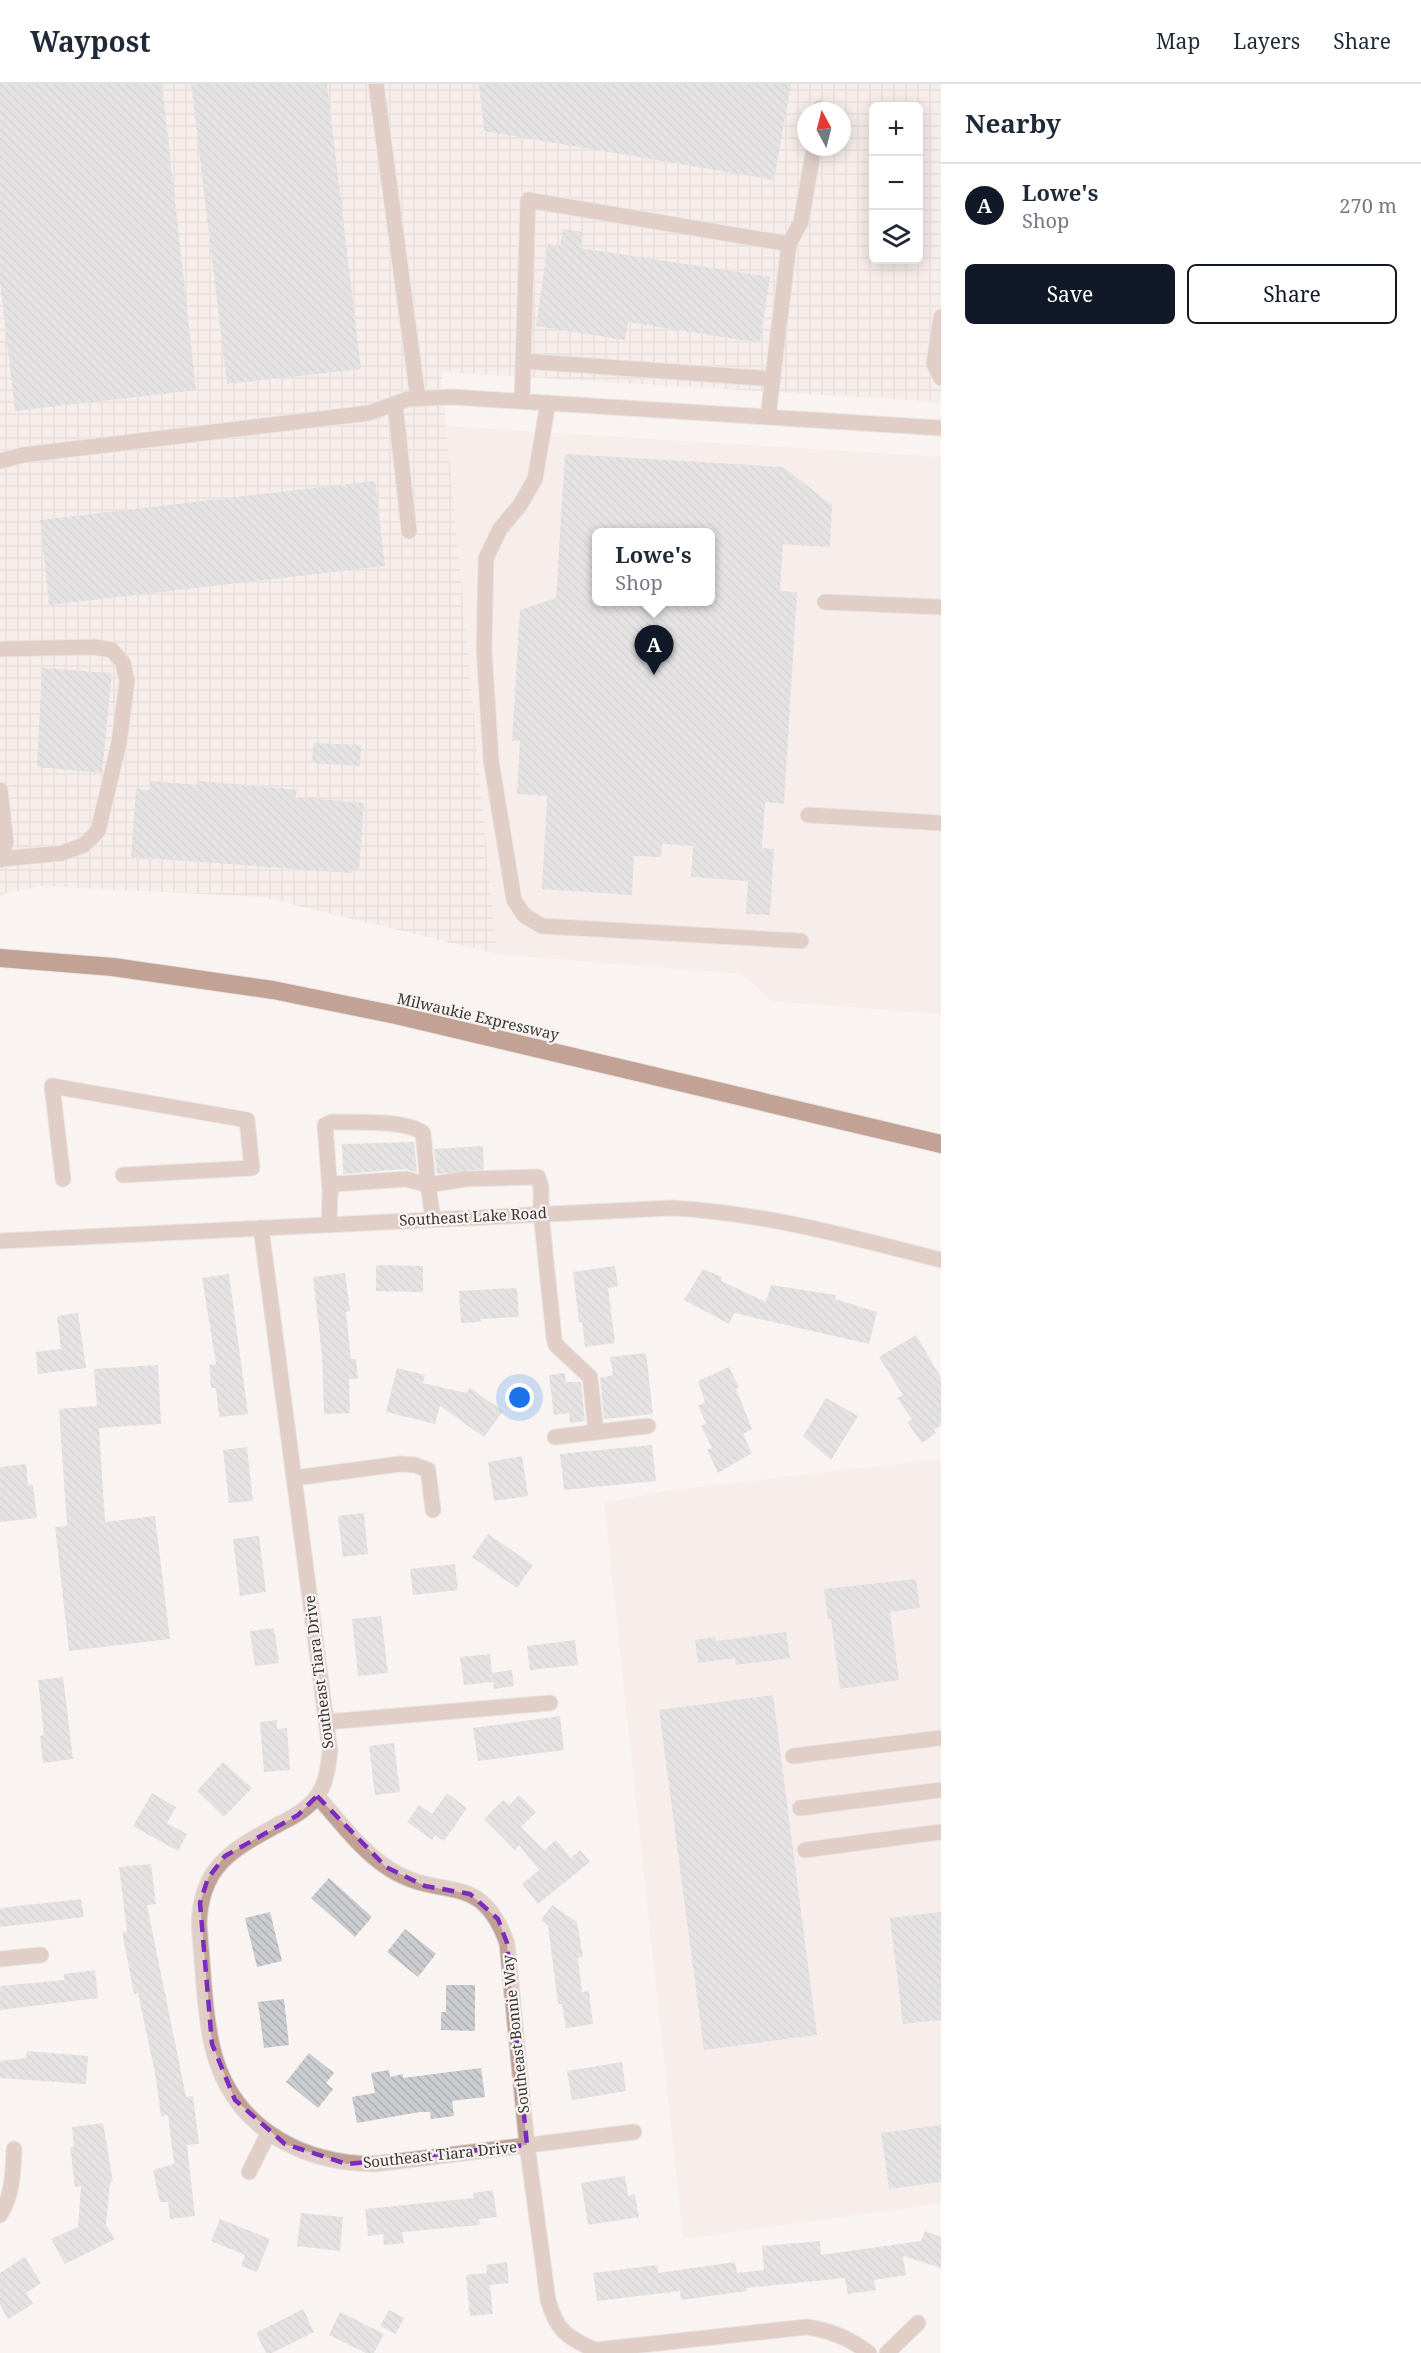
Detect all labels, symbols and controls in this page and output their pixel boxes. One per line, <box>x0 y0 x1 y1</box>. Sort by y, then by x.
text: Waypost <box>30 22 151 60</box>
text: Map <box>1156 27 1200 55</box>
text: Layers <box>1233 27 1300 55</box>
text: Share <box>1333 27 1391 55</box>
north arrow <box>797 102 851 156</box>
map controls <box>869 102 923 264</box>
button: + <box>869 102 923 156</box>
text: Nearby <box>965 105 1061 141</box>
button: − <box>869 156 923 210</box>
text: Lowe's <box>1022 177 1098 207</box>
text: A <box>977 192 992 219</box>
text: 270 m <box>1339 192 1397 219</box>
text: Shop <box>1022 207 1069 234</box>
button: layers <box>869 210 923 264</box>
button: Save <box>965 264 1175 324</box>
button: Share <box>1187 264 1397 324</box>
popup <box>592 528 715 606</box>
text: Lowe's <box>615 539 692 569</box>
text: Shop <box>615 569 663 596</box>
pin: A <box>634 626 674 675</box>
street label: Milwaukie Expressway <box>395 988 562 1044</box>
street label: Southeast Lake Road <box>399 1202 547 1230</box>
your location <box>505 1383 534 1412</box>
street label: Southeast Tiara Drive <box>299 1594 337 1750</box>
street label: Southeast Bonnie Way <box>497 1953 533 2114</box>
street label: Southeast Tiara Drive <box>362 2136 518 2172</box>

